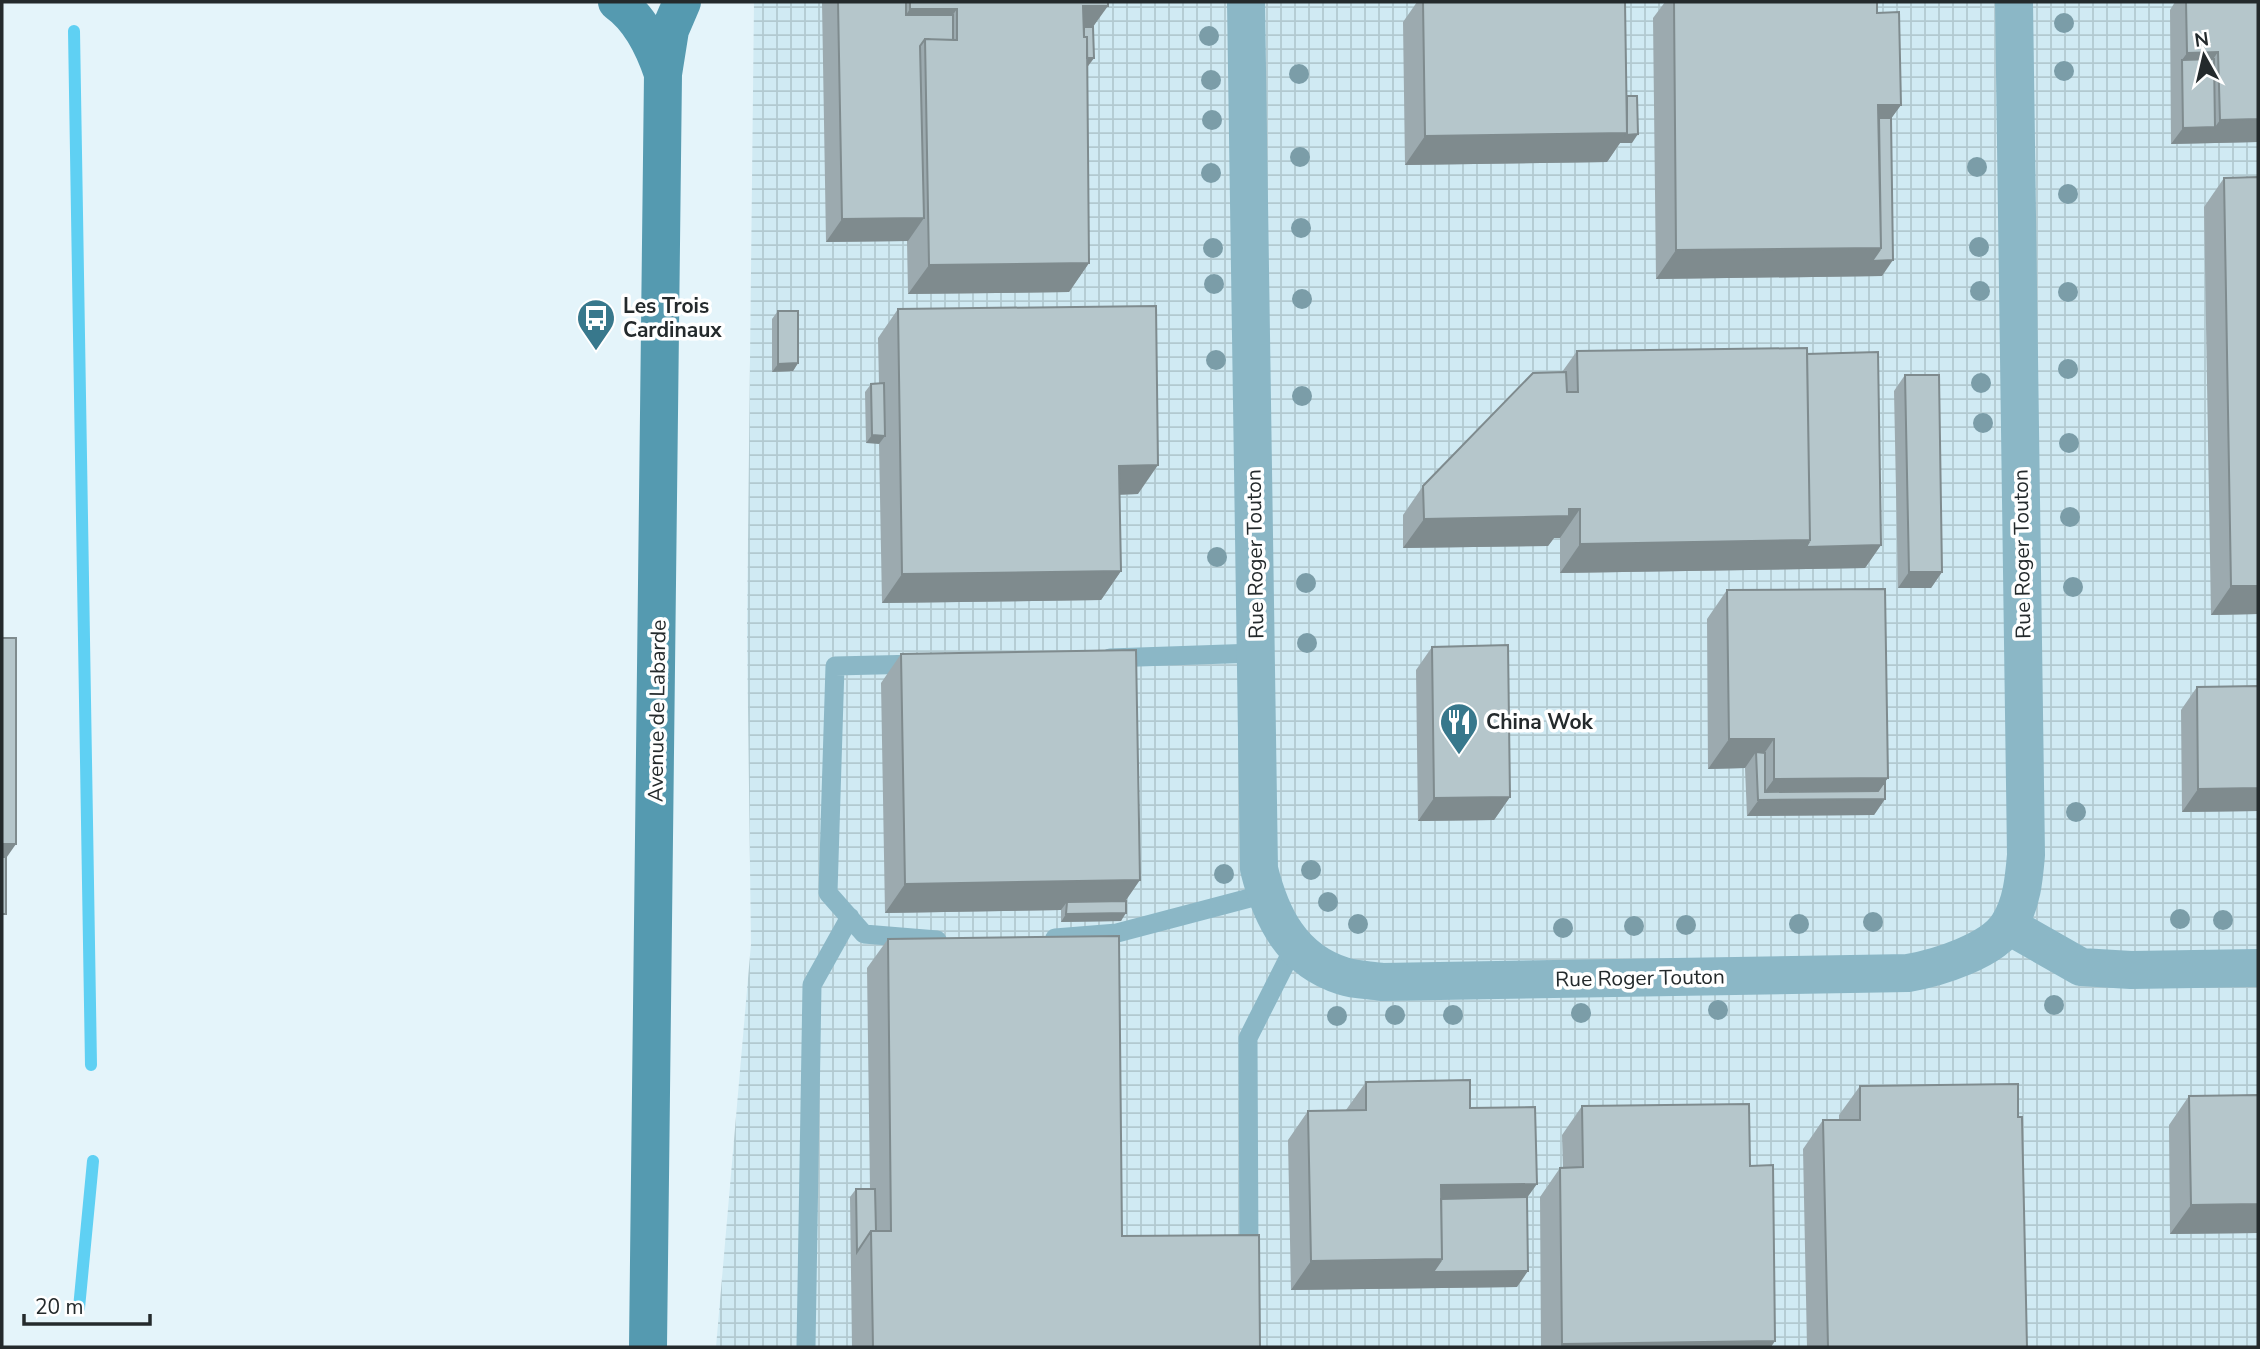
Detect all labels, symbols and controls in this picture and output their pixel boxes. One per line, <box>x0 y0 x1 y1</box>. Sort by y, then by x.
north arrow <box>2169 21 2239 91</box>
text: N <box>2193 26 2211 54</box>
place label: Les Trois Cardinaux <box>623 292 722 344</box>
bus stop icon: Les Trois Cardinaux <box>575 297 617 352</box>
street label: Rue Roger Touton <box>1240 469 1270 639</box>
street label: Rue Roger Touton <box>2007 469 2037 639</box>
street label: Avenue de Labarde <box>641 620 673 802</box>
restaurant icon: China Wok <box>1438 701 1480 756</box>
place label: China Wok <box>1486 708 1593 736</box>
street label: Rue Roger Touton <box>1555 963 1725 993</box>
scale bar <box>24 1282 150 1326</box>
text: 20 m <box>35 1293 84 1321</box>

